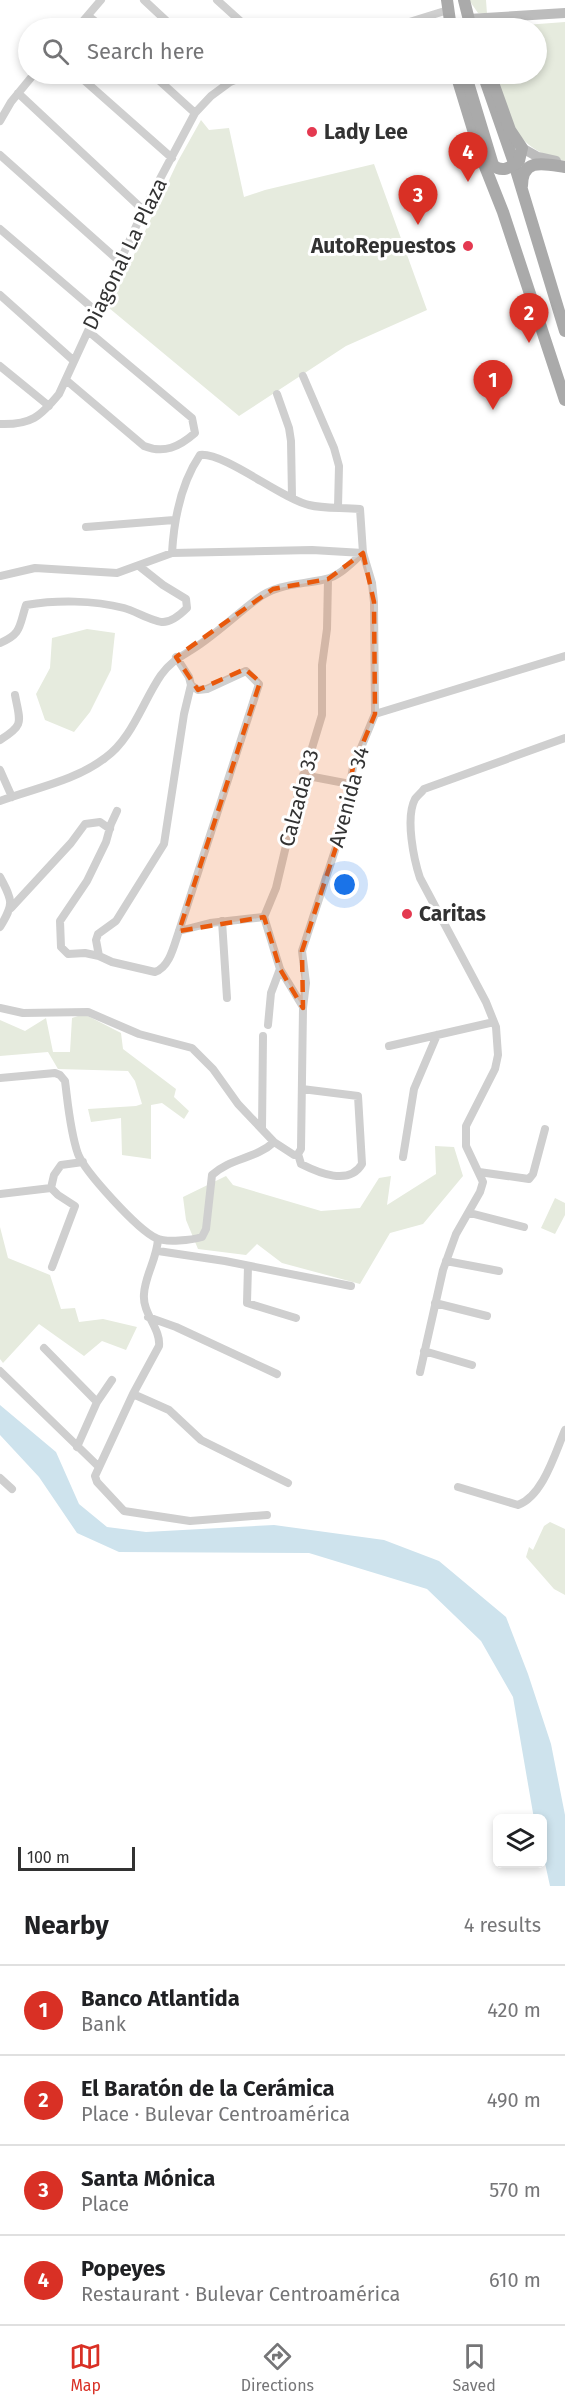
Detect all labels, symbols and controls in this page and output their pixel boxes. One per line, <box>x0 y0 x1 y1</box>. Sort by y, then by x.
search box <box>18 18 547 84</box>
icon: search <box>39 35 72 68</box>
text: Search here <box>87 38 205 65</box>
place label: Lady Lee <box>324 119 408 145</box>
marker: Lady Lee <box>305 125 319 139</box>
pin: 4 <box>448 132 488 182</box>
street label: Diagonal La Plaza <box>77 174 173 334</box>
pin: 3 <box>398 176 438 225</box>
place label: AutoRepuestos <box>310 233 456 259</box>
marker: AutoRepuestos <box>461 239 475 253</box>
pin: 2 <box>510 294 548 343</box>
pin: 1 <box>474 360 512 410</box>
street label: Avenida 34 <box>323 744 375 850</box>
street label: Calzada 33 <box>274 746 324 850</box>
your location <box>330 870 359 899</box>
place label: Caritas <box>419 901 486 927</box>
marker: Caritas <box>400 907 414 921</box>
map controls <box>493 1814 547 1868</box>
button: layers <box>493 1814 547 1868</box>
scale bar <box>18 1844 135 1872</box>
text: 100 m <box>27 1848 70 1867</box>
text: Nearby <box>24 1910 109 1941</box>
text: 4 results <box>464 1913 541 1937</box>
text: Banco Atlantida <box>81 1985 240 2012</box>
text: 1 <box>39 1998 48 2022</box>
text: 420 m <box>487 1998 541 2022</box>
text: Bank <box>81 2012 126 2036</box>
text: El Baratón de la Cerámica <box>81 2075 335 2102</box>
text: 2 <box>38 2088 49 2112</box>
text: 490 m <box>487 2088 541 2112</box>
text: Place · Bulevar Centroamérica <box>81 2102 350 2126</box>
text: Santa Mónica <box>81 2165 215 2192</box>
text: 3 <box>38 2178 49 2202</box>
text: 570 m <box>489 2178 541 2202</box>
text: Place <box>81 2192 129 2216</box>
text: Popeyes <box>81 2255 165 2282</box>
text: 4 <box>38 2268 49 2292</box>
text: 610 m <box>489 2268 541 2292</box>
text: Restaurant · Bulevar Centroamérica <box>81 2282 400 2306</box>
tab: Map <box>69 2340 102 2395</box>
tab: Directions <box>241 2340 314 2395</box>
tab: Saved <box>452 2340 496 2395</box>

